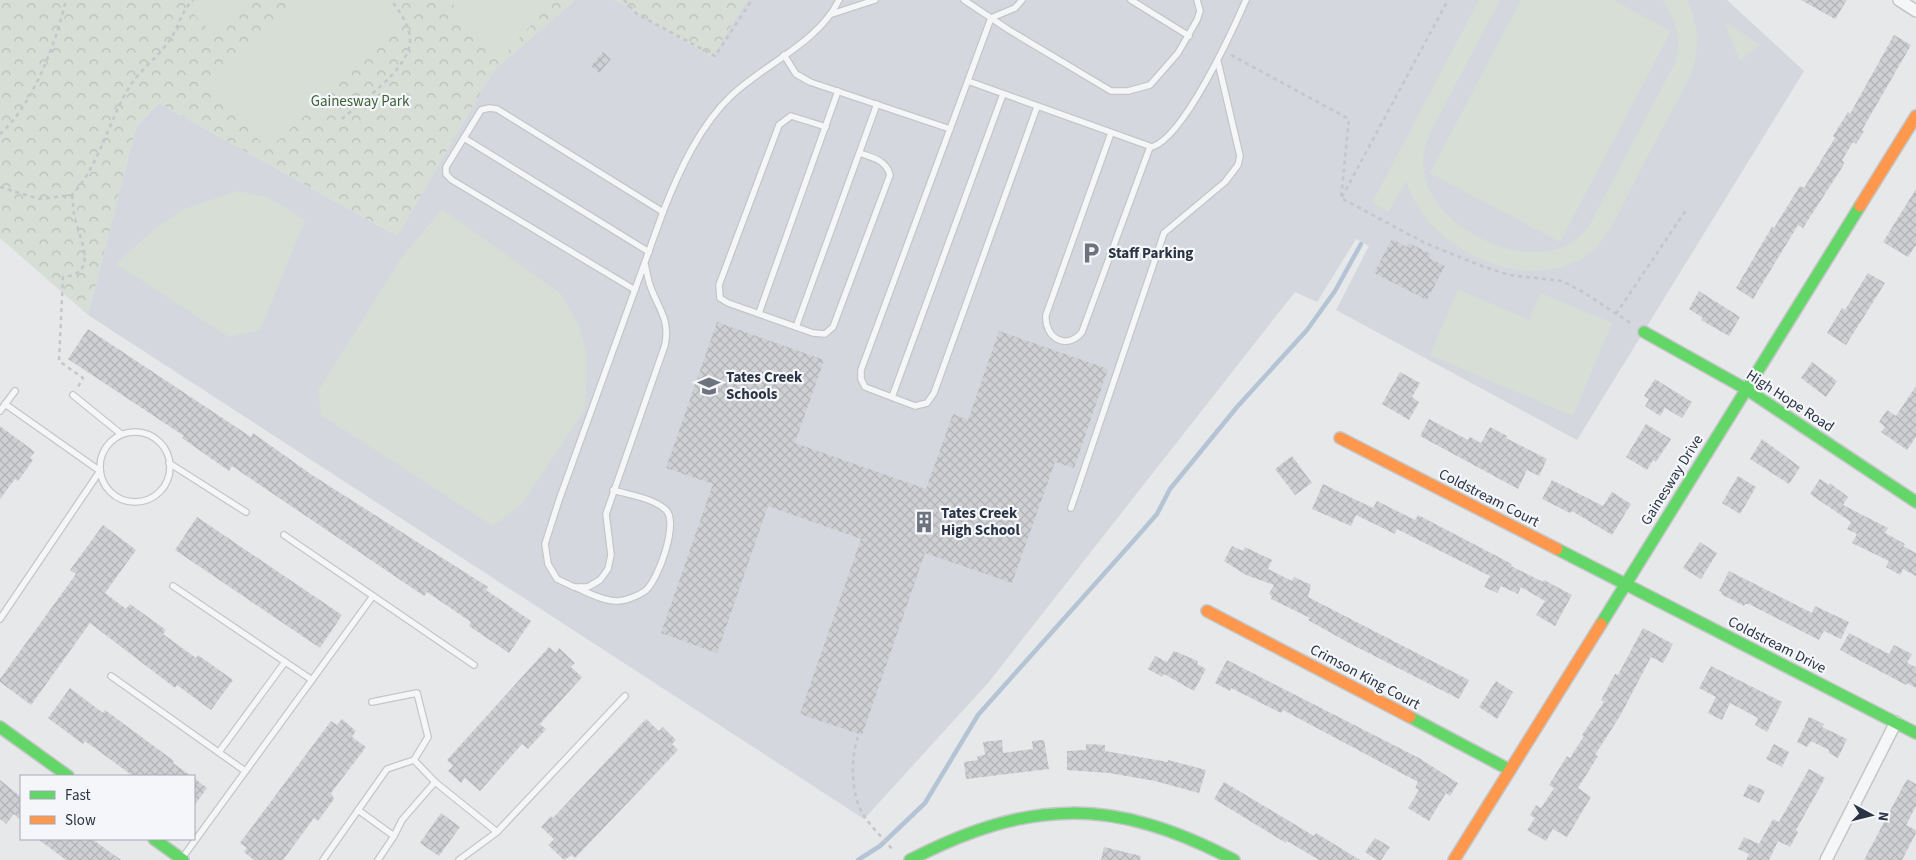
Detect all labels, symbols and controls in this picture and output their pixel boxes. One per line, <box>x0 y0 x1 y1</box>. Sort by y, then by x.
park label: Gainesway Park <box>311 91 410 112</box>
parking icon: Staff Parking <box>1078 240 1104 266</box>
place label: Staff Parking <box>1108 243 1193 264</box>
street label: High Hope Road <box>1742 365 1838 437</box>
place label: Tates Creek Schools <box>726 367 803 405</box>
school or university icon: Tates Creek Schools <box>696 373 722 399</box>
street label: Gainesway Drive <box>1636 431 1708 529</box>
street label: Coldstream Court <box>1435 464 1543 532</box>
place label: Tates Creek High School <box>941 503 1020 541</box>
building icon: Tates Creek High School <box>911 509 937 535</box>
street label: Coldstream Drive <box>1724 611 1830 679</box>
street label: Crimson King Court <box>1306 639 1424 715</box>
legend <box>20 775 195 840</box>
text: Fast <box>65 785 91 806</box>
north arrow <box>1846 790 1896 840</box>
text: Slow <box>65 810 96 831</box>
text: N <box>1872 811 1893 822</box>

